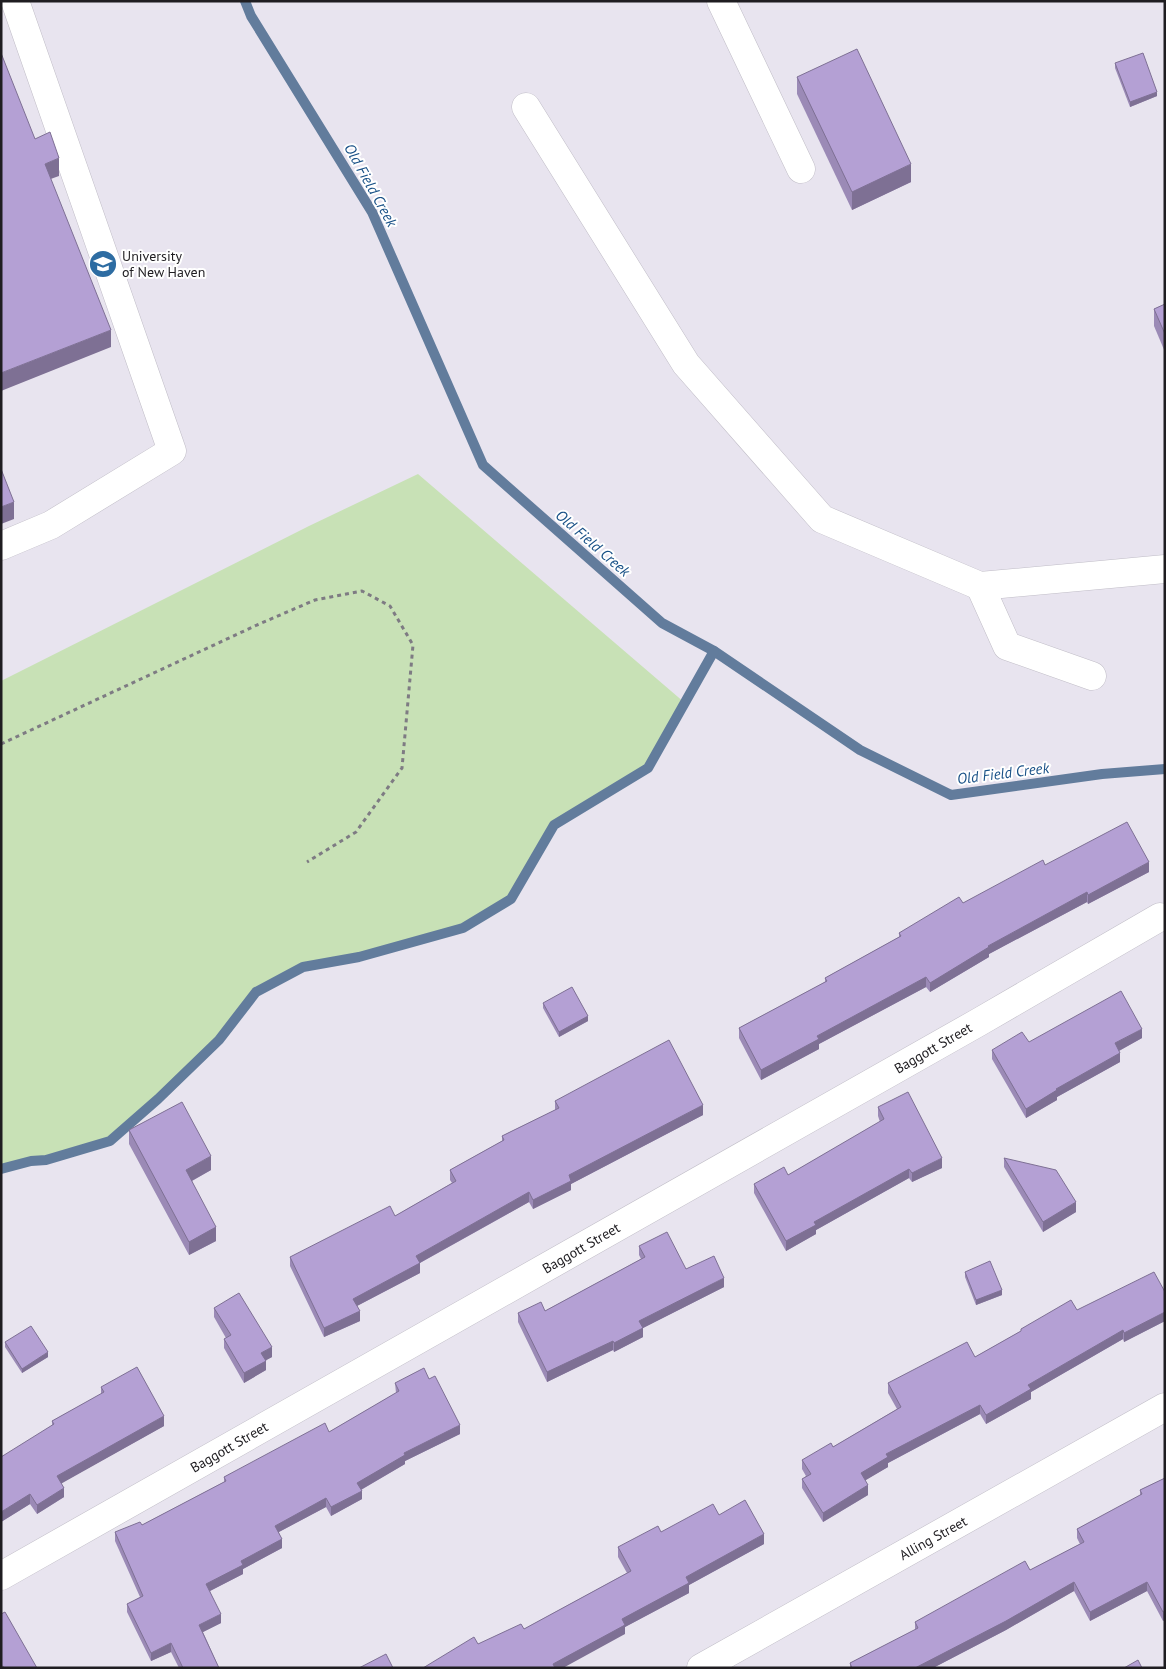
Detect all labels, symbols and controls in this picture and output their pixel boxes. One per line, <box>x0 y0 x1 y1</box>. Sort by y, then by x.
water label: Old Field Creek <box>340 140 402 231</box>
place label: University of New Haven <box>122 247 205 281</box>
school or university icon: University of New Haven <box>88 249 118 279</box>
water label: Old Field Creek <box>552 505 635 581</box>
water label: Old Field Creek <box>956 758 1051 788</box>
street label: Baggott Street <box>891 1018 975 1077</box>
street label: Baggott Street <box>539 1218 623 1277</box>
street label: Baggott Street <box>187 1417 271 1476</box>
street label: Alling Street <box>896 1512 970 1564</box>

